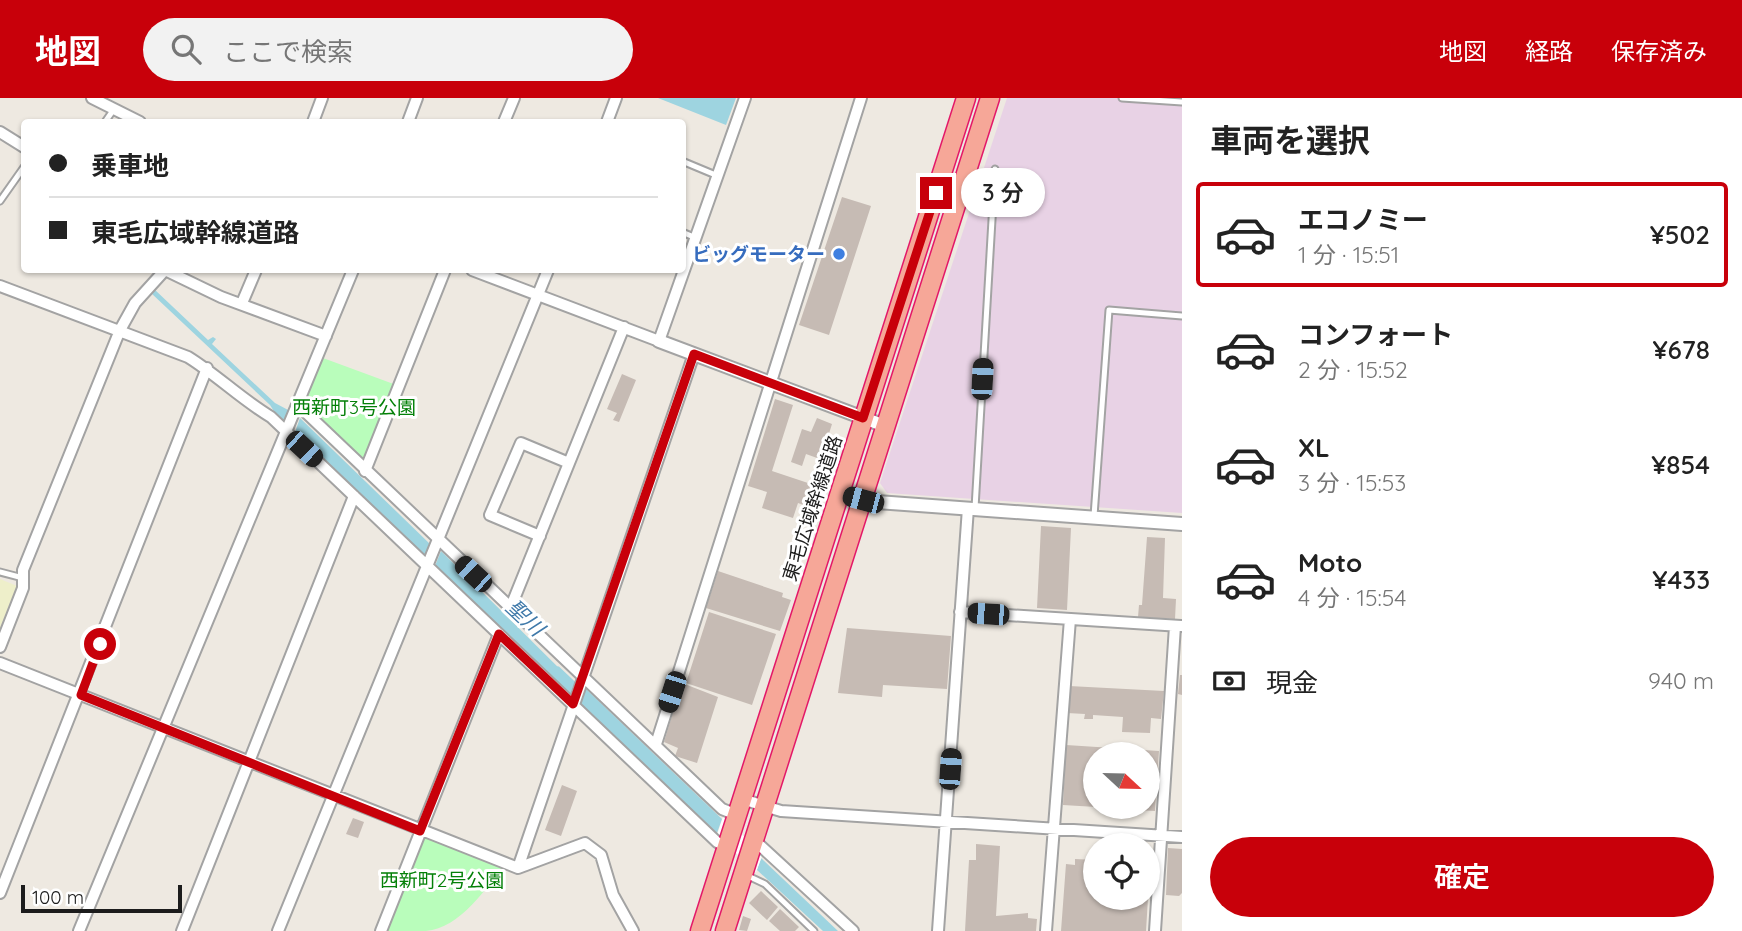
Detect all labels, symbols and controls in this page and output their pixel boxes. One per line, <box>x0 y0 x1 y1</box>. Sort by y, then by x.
search box <box>143 18 633 81</box>
text: 地図 <box>35 30 101 71</box>
icon: search <box>167 30 205 68</box>
text: ここで検索 <box>223 35 353 68</box>
text: 地図 <box>1439 36 1487 66</box>
text: 経路 <box>1525 36 1573 66</box>
text: 保存済み <box>1611 36 1707 66</box>
text: 車両を選択 <box>1210 120 1370 160</box>
text: 乗車地 <box>91 149 169 182</box>
callout: 3 分 <box>960 168 1044 217</box>
route end <box>920 177 952 209</box>
text: 3 分 <box>982 178 1024 207</box>
icon: car <box>1214 203 1277 266</box>
text: エコノミー <box>1298 203 1428 236</box>
text: 東毛広域幹線道路 <box>91 216 299 249</box>
text: ¥502 <box>1650 218 1710 251</box>
text: 1 分 · 15:51 <box>1298 240 1399 269</box>
place label: ビッグモーター <box>692 242 825 266</box>
marker: ビッグモーター <box>831 246 847 262</box>
icon: car <box>1214 318 1277 381</box>
text: コンフォート <box>1298 318 1453 351</box>
text: ¥678 <box>1652 333 1710 366</box>
text: 2 分 · 15:52 <box>1298 355 1408 384</box>
car <box>971 357 994 401</box>
park label: 西新町3号公園 <box>292 395 416 419</box>
car <box>282 427 327 471</box>
text: XL <box>1298 431 1330 464</box>
street label: 東毛広域幹線道路 <box>777 432 847 584</box>
icon: car <box>1214 433 1277 496</box>
text: ¥854 <box>1651 448 1710 481</box>
text: 3 分 · 15:53 <box>1298 468 1406 497</box>
car <box>840 484 887 516</box>
text: Moto <box>1298 546 1362 579</box>
icon: car <box>1214 548 1277 611</box>
car <box>451 552 496 596</box>
text: ¥433 <box>1652 563 1710 596</box>
text: 4 分 · 15:54 <box>1298 583 1406 612</box>
water label: 聖川 <box>501 593 551 642</box>
car <box>967 602 1010 626</box>
route start <box>84 628 116 660</box>
icon: cash <box>1210 662 1248 700</box>
text: 現金 <box>1266 666 1318 699</box>
text: 940 m <box>1648 666 1714 695</box>
car <box>656 669 689 715</box>
north arrow <box>1083 742 1160 819</box>
map controls <box>1083 742 1160 910</box>
car <box>939 747 962 791</box>
button: locate <box>1083 833 1160 910</box>
button: 確定 <box>1210 837 1714 917</box>
park label: 西新町2号公園 <box>380 868 504 892</box>
scale bar <box>21 882 182 914</box>
text: 100 m <box>32 885 84 909</box>

